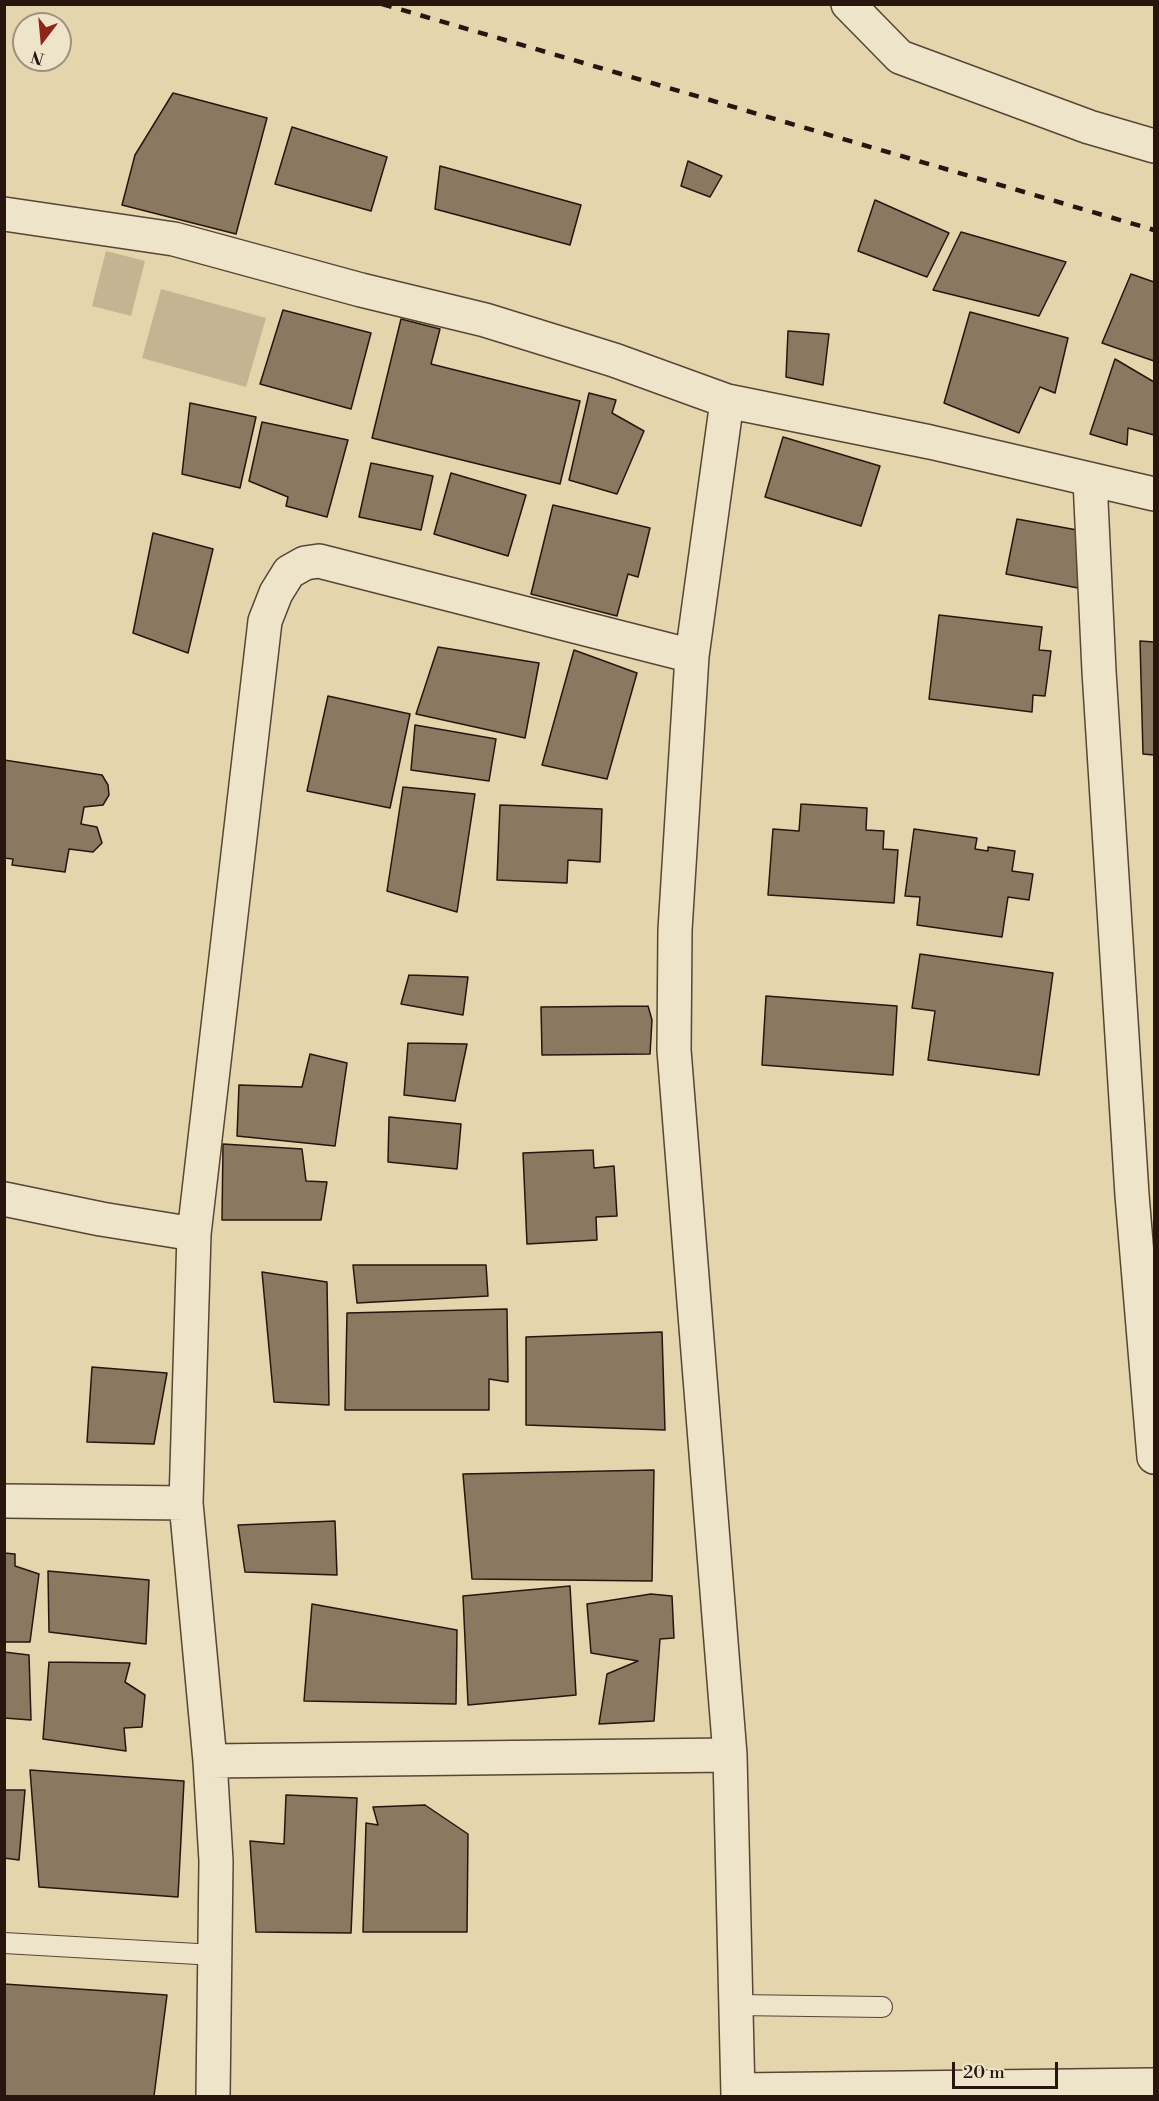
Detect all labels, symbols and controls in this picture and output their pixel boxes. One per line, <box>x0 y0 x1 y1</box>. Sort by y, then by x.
north arrow <box>12 12 72 72</box>
text: N <box>29 46 46 69</box>
scale bar <box>955 2050 1062 2088</box>
text: 20 m <box>963 2061 1005 2084</box>

